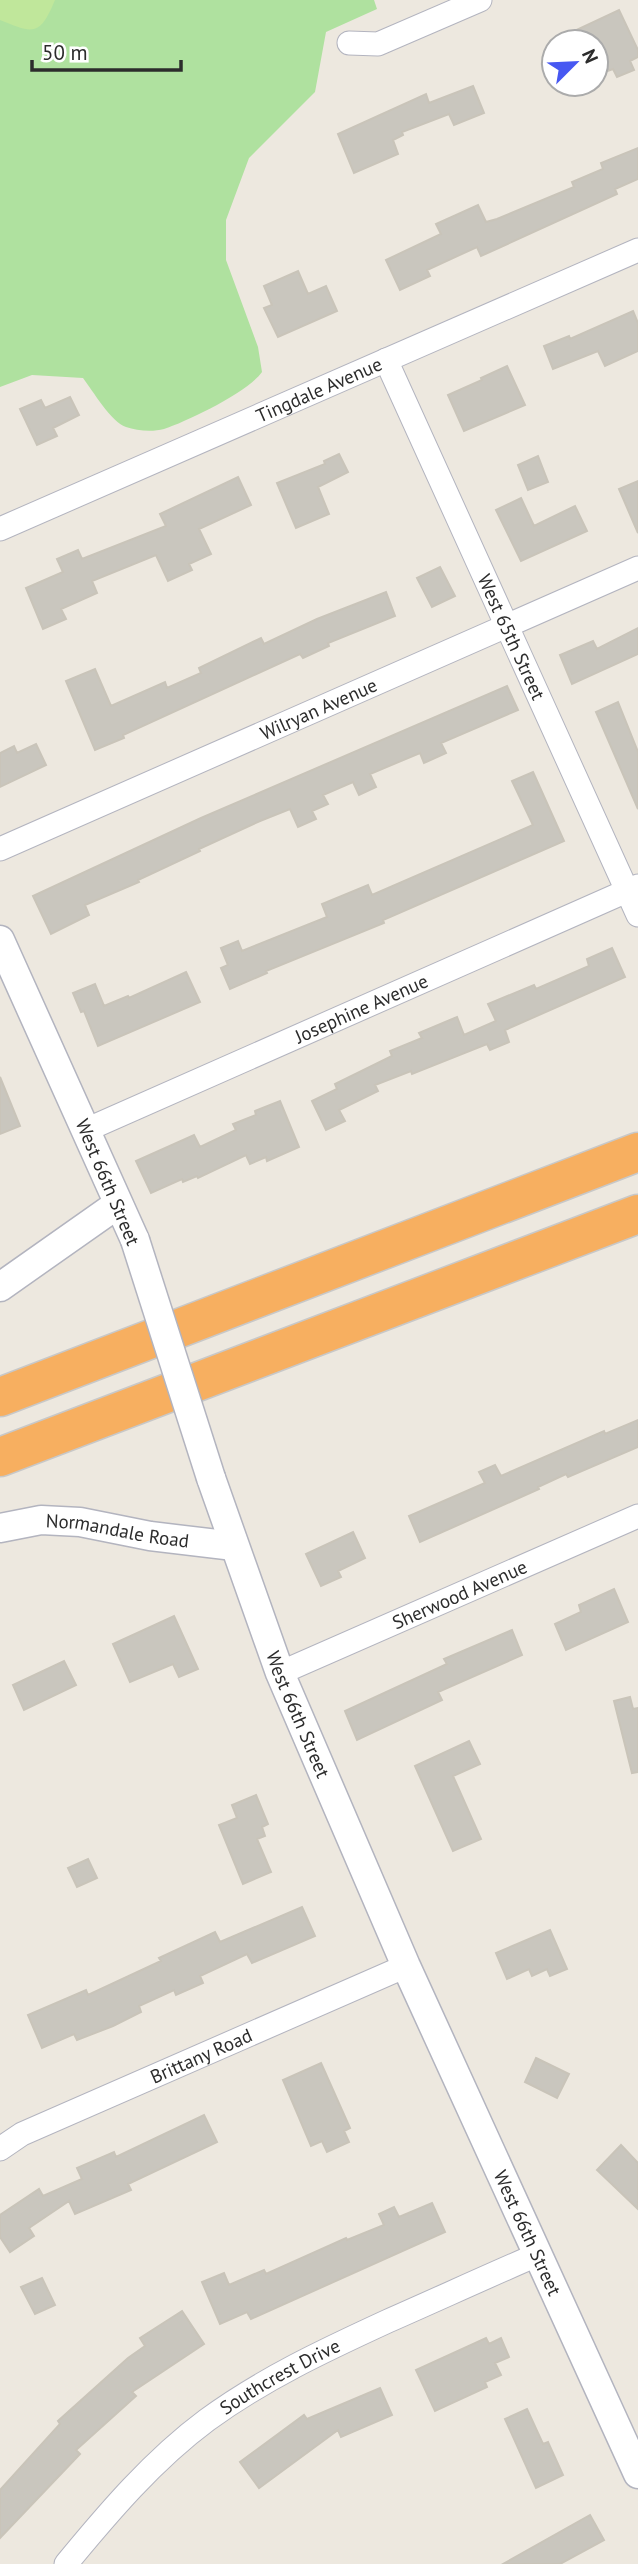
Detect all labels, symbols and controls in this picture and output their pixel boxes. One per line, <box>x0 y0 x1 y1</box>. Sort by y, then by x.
scale bar <box>32 28 180 72</box>
north arrow <box>540 28 610 98</box>
text: 50 m <box>42 39 88 66</box>
text: N <box>577 46 604 67</box>
street label: Tingdale Avenue <box>252 352 385 428</box>
street label: West 65th Street <box>473 570 551 704</box>
street label: Wilryan Avenue <box>256 672 381 745</box>
street label: Josephine Avenue <box>290 968 432 1049</box>
street label: West 66th Street <box>71 1115 146 1249</box>
street label: Normandale Road <box>45 1508 190 1553</box>
street label: Sherwood Avenue <box>388 1554 531 1634</box>
street label: West 66th Street <box>261 1648 336 1782</box>
street label: Brittany Road <box>146 2023 256 2089</box>
street label: West 66th Street <box>489 2166 567 2300</box>
street label: Southcrest Drive <box>215 2333 344 2420</box>

